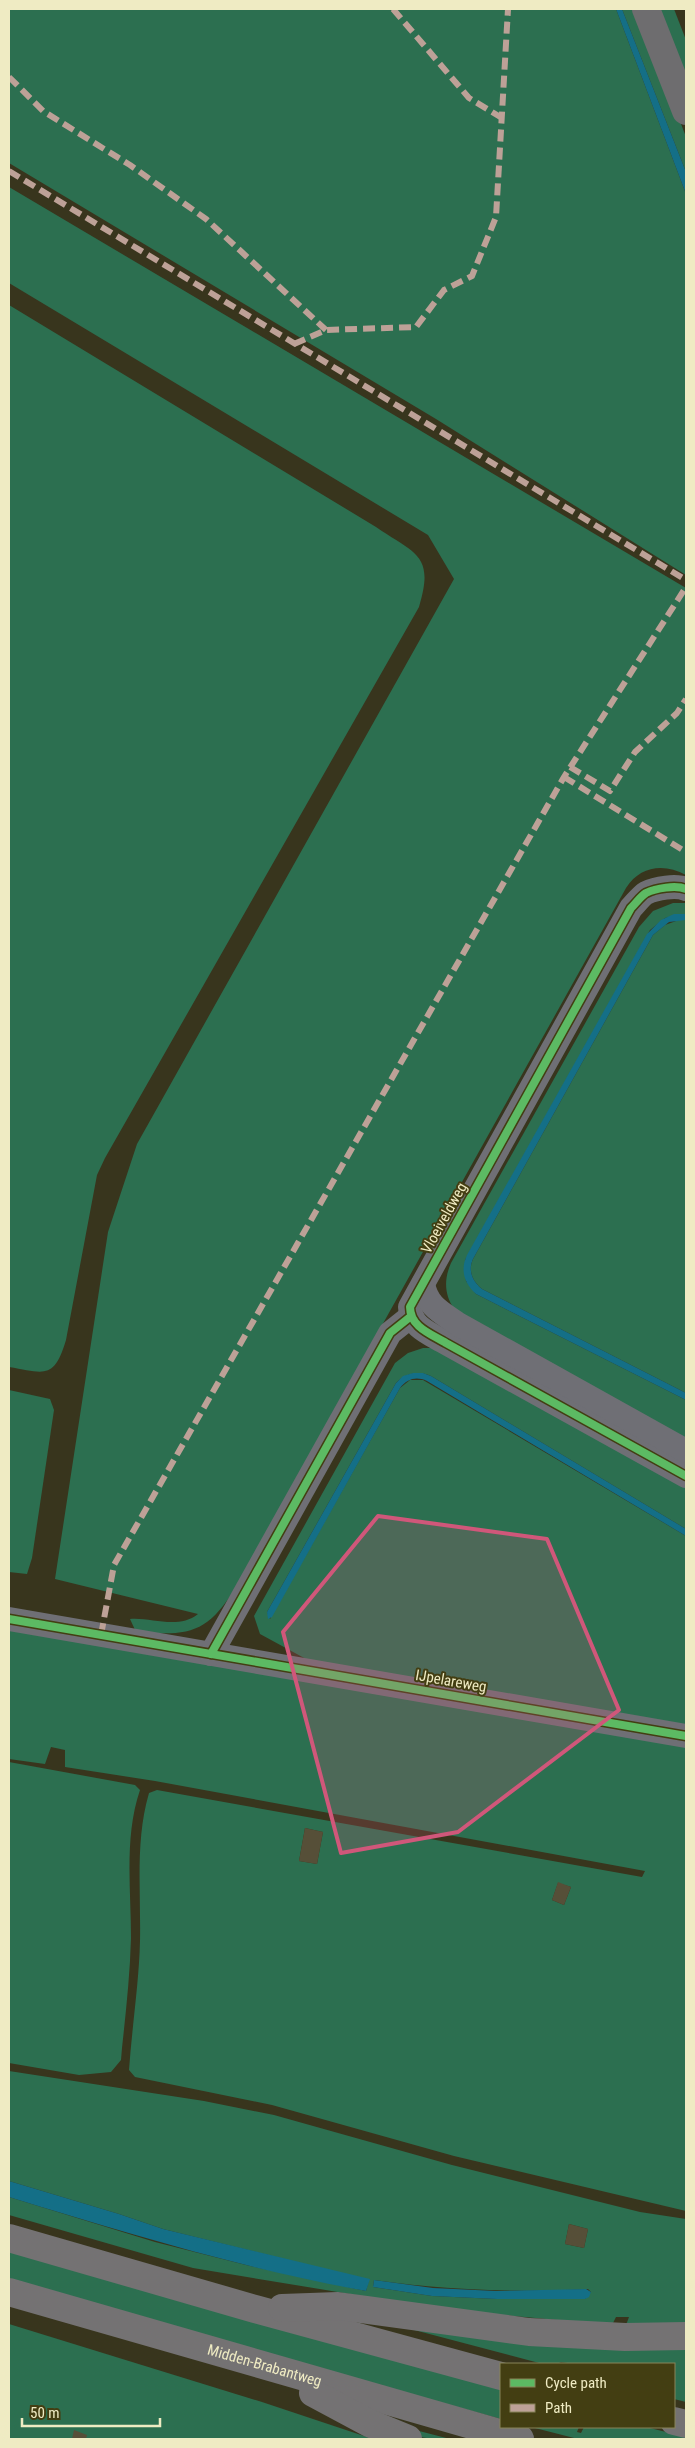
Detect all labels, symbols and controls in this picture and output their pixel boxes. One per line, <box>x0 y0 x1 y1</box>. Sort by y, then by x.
street label: Vloeiveldweg <box>417 1179 471 1257</box>
street label: IJpelareweg <box>414 1666 488 1696</box>
street label: Midden-Brabantweg <box>205 2341 324 2390</box>
legend <box>500 2363 675 2428</box>
text: Cycle path <box>545 2374 607 2392</box>
scale bar <box>22 2396 160 2428</box>
text: Path <box>545 2399 572 2417</box>
text: 50 m <box>30 2404 60 2422</box>

